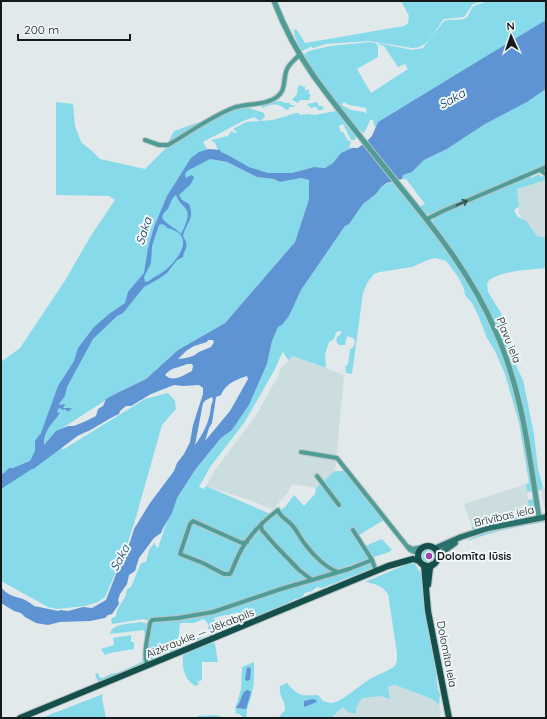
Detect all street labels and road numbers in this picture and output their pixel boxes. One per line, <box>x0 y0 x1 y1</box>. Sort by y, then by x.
street label: Pļavu iela <box>493 315 525 365</box>
street label: Brīvības iela <box>473 502 535 530</box>
street label: Aizkraukle — Jēkabpils <box>144 605 256 661</box>
street label: Dolomīta iela <box>434 620 460 688</box>

